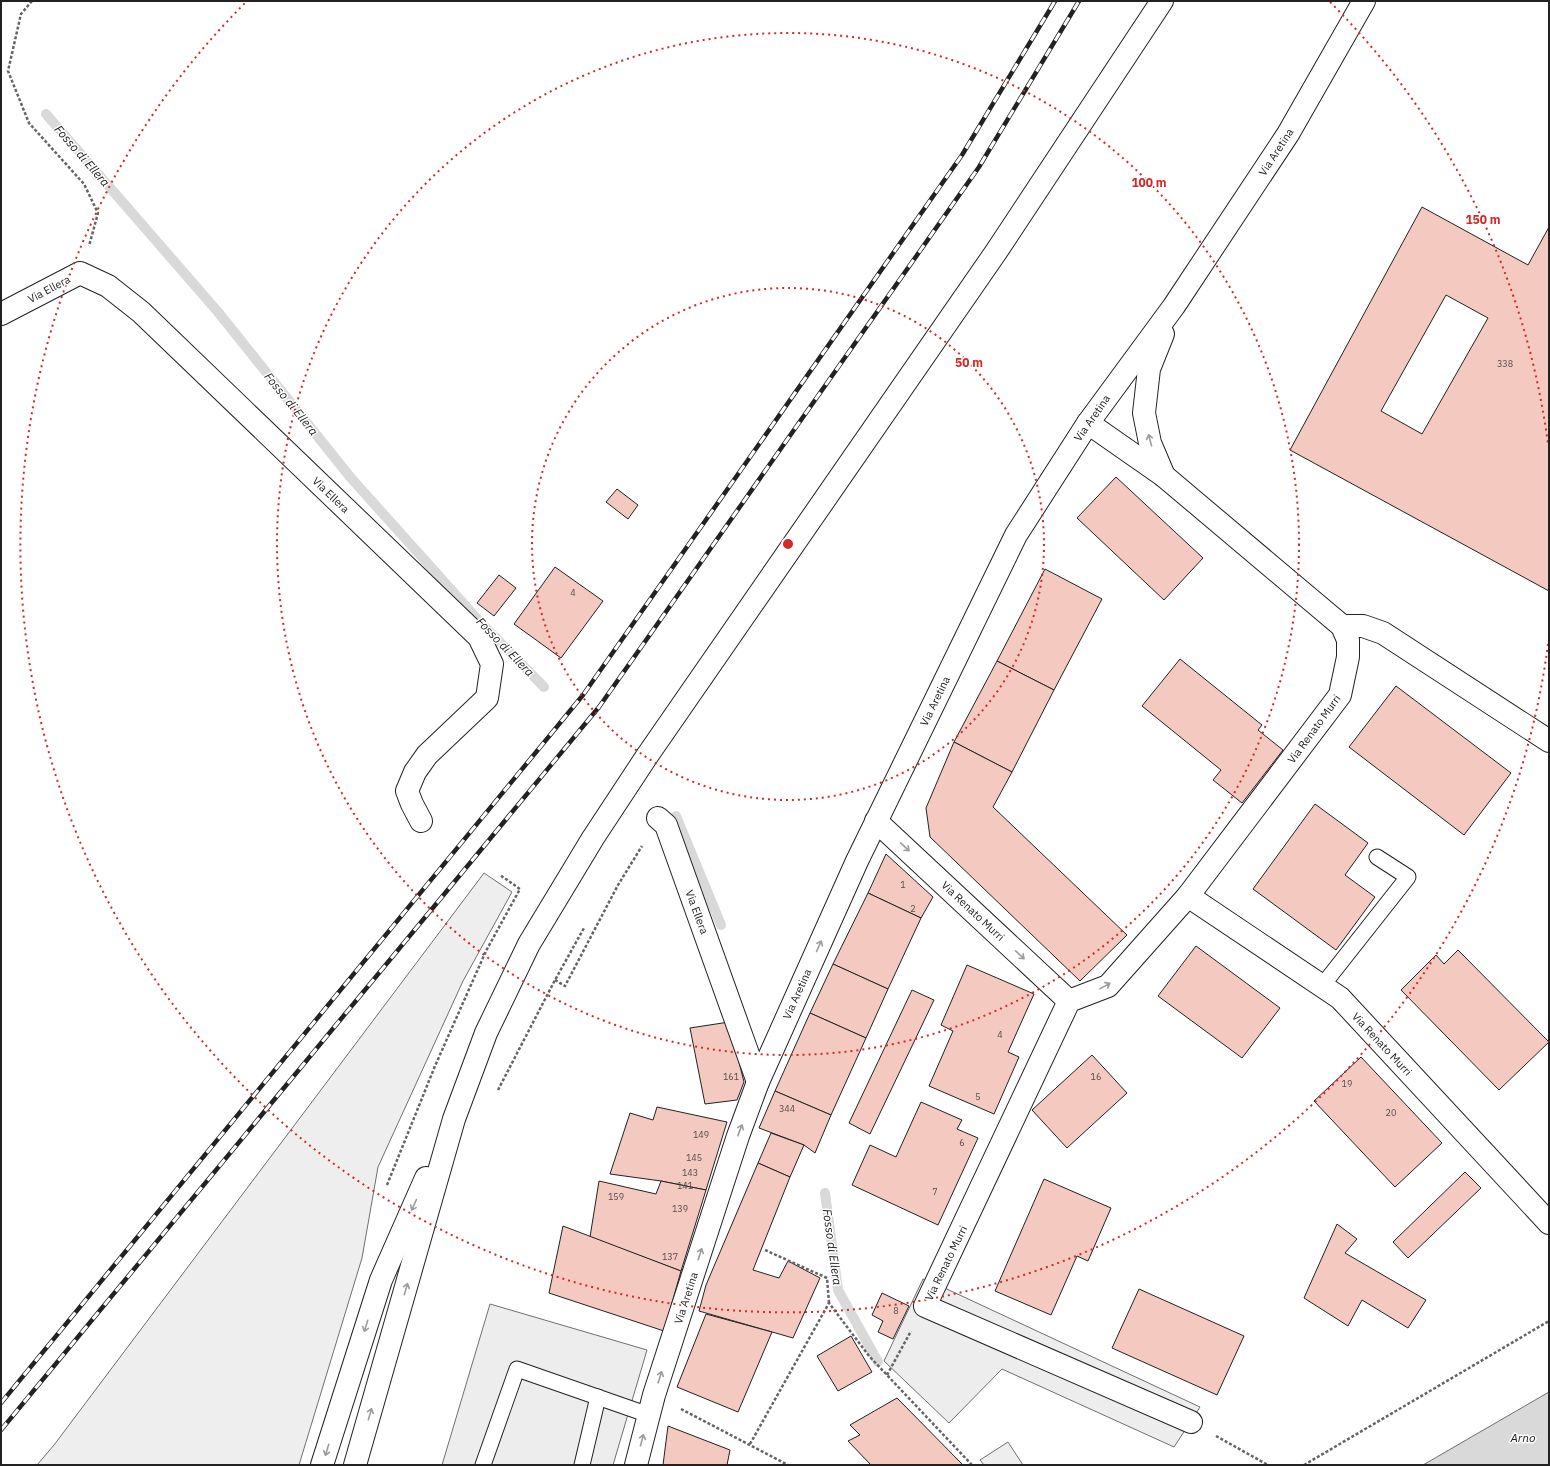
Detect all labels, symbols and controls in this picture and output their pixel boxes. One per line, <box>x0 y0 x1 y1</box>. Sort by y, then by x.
water label: Fosso di Ellera <box>52 122 113 190</box>
street label: Via Aretina <box>1255 126 1297 178</box>
text: 100 m <box>1131 175 1167 190</box>
text: 150 m <box>1465 212 1501 227</box>
street label: Via Ellera <box>25 272 73 306</box>
text: 50 m <box>955 355 983 370</box>
house number: 338 <box>1497 358 1513 369</box>
water label: Fosso di Ellera <box>261 369 321 438</box>
street label: Via Aretina <box>1071 392 1113 444</box>
one-way arrow <box>1146 433 1153 446</box>
street label: Via Ellera <box>310 474 353 516</box>
centre of rings <box>781 537 795 551</box>
house number: 4 <box>570 587 576 598</box>
water label: Fosso di Ellera <box>473 614 537 679</box>
street label: Via Aretina <box>917 674 953 728</box>
street label: Via Renato Murri <box>1284 692 1344 766</box>
one-way arrow <box>899 843 910 852</box>
street label: Via Renato Murri <box>938 878 1008 944</box>
house number: 1 <box>900 879 906 890</box>
street label: Via Ellera <box>683 888 712 936</box>
house number: 2 <box>910 903 916 914</box>
one-way arrow <box>816 941 823 953</box>
one-way arrow <box>1015 951 1025 960</box>
street label: Via Aretina <box>780 967 814 1021</box>
one-way arrow <box>1099 982 1111 990</box>
street label: Via Renato Murri <box>1349 1009 1415 1079</box>
house number: 4 <box>997 1029 1003 1040</box>
house number: 161 <box>723 1071 739 1082</box>
house number: 16 <box>1091 1071 1101 1082</box>
house number: 19 <box>1342 1078 1352 1089</box>
house number: 5 <box>975 1091 981 1102</box>
house number: 344 <box>779 1103 795 1114</box>
house number: 20 <box>1386 1107 1396 1118</box>
one-way arrow <box>737 1125 745 1137</box>
house number: 149 <box>693 1129 709 1140</box>
house number: 6 <box>959 1137 965 1148</box>
house number: 145 <box>686 1152 702 1163</box>
house number: 143 <box>682 1167 698 1178</box>
house number: 141 <box>677 1180 693 1191</box>
house number: 7 <box>932 1186 938 1197</box>
house number: 159 <box>608 1191 624 1202</box>
one-way arrow <box>410 1198 417 1210</box>
house number: 139 <box>672 1203 688 1214</box>
water label: Fosso di Ellera <box>820 1208 845 1286</box>
street label: Via Renato Murri <box>922 1223 970 1303</box>
one-way arrow <box>697 1247 704 1260</box>
house number: 137 <box>662 1251 678 1262</box>
street label: Via Aretina <box>671 1270 701 1326</box>
one-way arrow <box>402 1283 410 1296</box>
house number: 8 <box>893 1305 899 1316</box>
one-way arrow <box>362 1319 369 1332</box>
one-way arrow <box>657 1371 664 1384</box>
one-way arrow <box>367 1408 374 1421</box>
water label: Arno <box>1509 1430 1536 1445</box>
one-way arrow <box>639 1434 646 1447</box>
one-way arrow <box>323 1443 330 1456</box>

